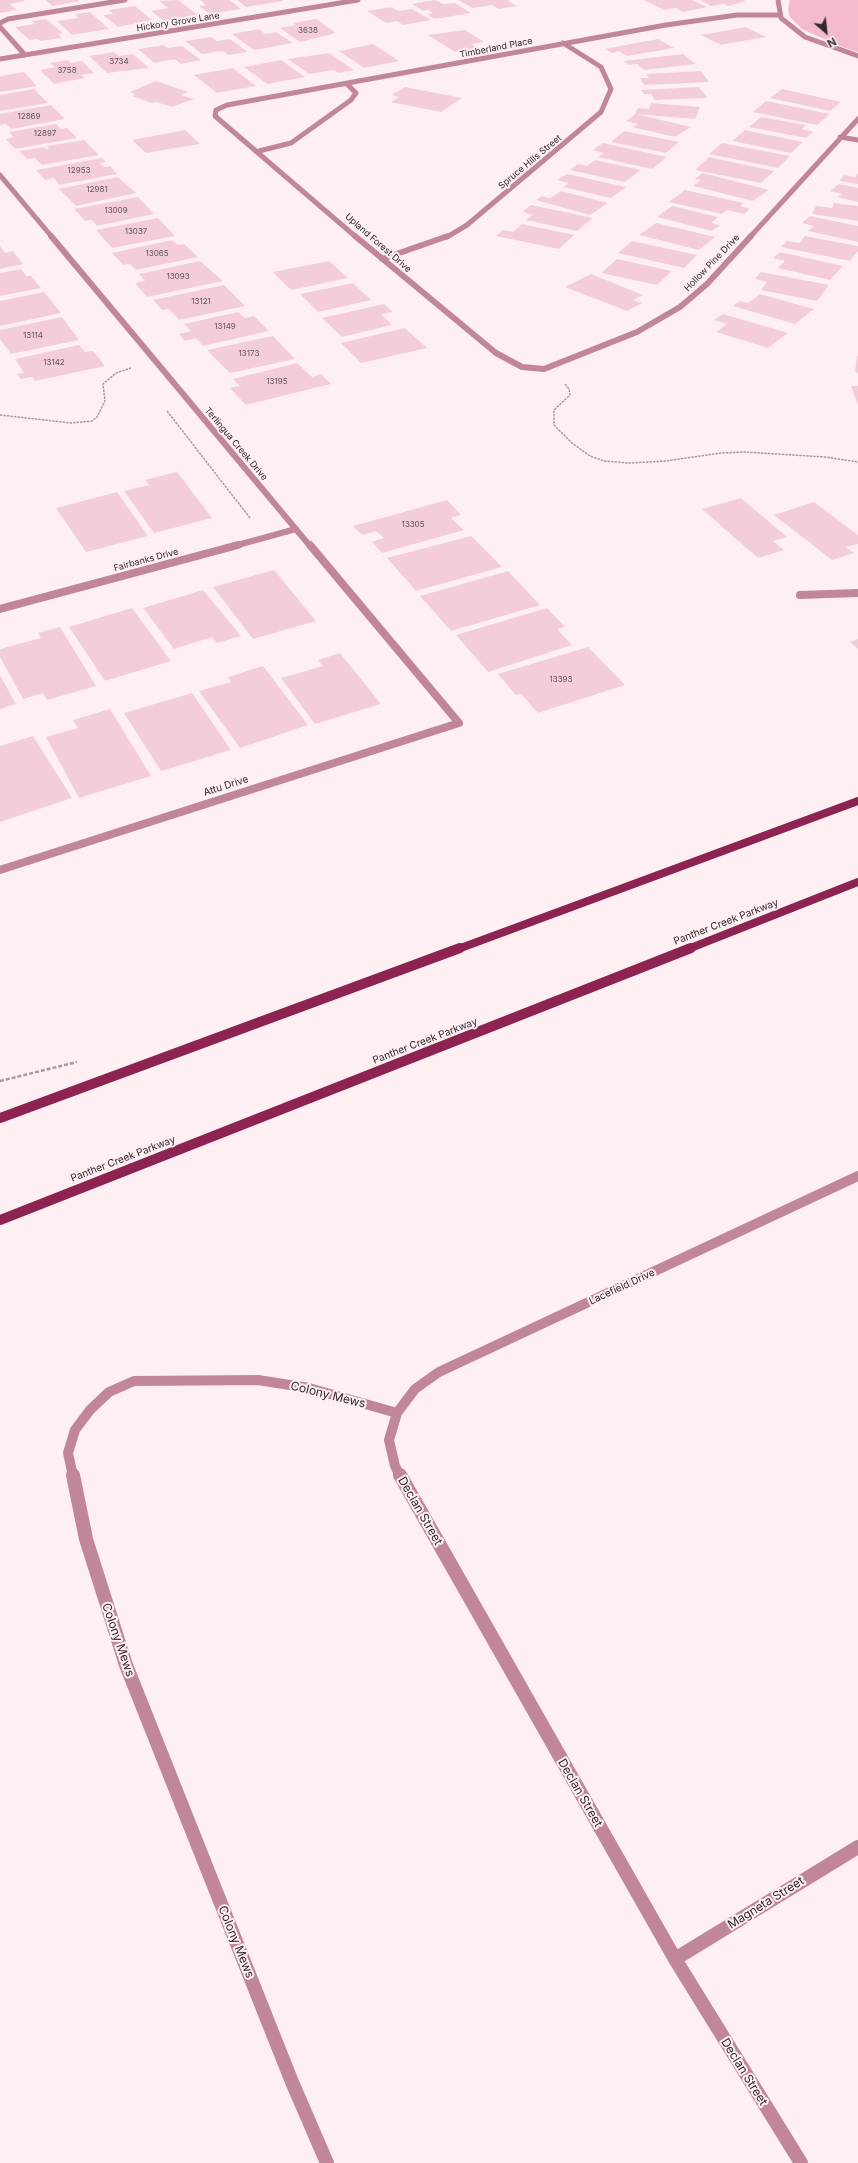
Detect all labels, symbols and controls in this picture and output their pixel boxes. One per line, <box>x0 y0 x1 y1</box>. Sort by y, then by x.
street label: Hickory Grove Lane <box>136 10 220 34</box>
north arrow <box>806 12 846 52</box>
house number: 3638 <box>298 26 318 36</box>
text: N <box>825 34 839 51</box>
street label: Timberland Place <box>459 36 533 60</box>
house number: 3734 <box>109 57 129 67</box>
house number: 3758 <box>57 66 77 76</box>
house number: 12869 <box>17 112 41 122</box>
house number: 12897 <box>34 129 56 139</box>
street label: Spruce Hills Street <box>496 133 564 191</box>
house number: 12953 <box>68 166 90 176</box>
house number: 12981 <box>86 185 108 195</box>
house number: 13009 <box>104 206 128 216</box>
street label: Upland Forest Drive <box>343 211 413 275</box>
house number: 13037 <box>125 227 147 237</box>
street label: Hollow Pine Drive <box>682 232 742 294</box>
house number: 13065 <box>145 249 169 259</box>
house number: 13093 <box>166 272 190 282</box>
house number: 13121 <box>191 297 211 307</box>
house number: 13149 <box>214 322 236 332</box>
house number: 13114 <box>23 331 43 341</box>
house number: 13173 <box>239 349 259 359</box>
house number: 13142 <box>43 358 65 368</box>
house number: 13195 <box>266 377 288 387</box>
street label: Terlingua Creek Drive <box>202 405 270 483</box>
house number: 13305 <box>401 520 425 530</box>
street label: Fairbanks Drive <box>113 546 179 574</box>
house number: 13393 <box>549 675 573 685</box>
street label: Attu Drive <box>202 773 250 799</box>
street label: Panther Creek Parkway <box>672 897 780 947</box>
street label: Panther Creek Parkway <box>371 1016 479 1066</box>
street label: Panther Creek Parkway <box>69 1134 177 1184</box>
street label: Lacefield Drive <box>587 1267 657 1307</box>
street label: Colony Mews <box>289 1379 367 1411</box>
street label: Declan Street <box>395 1474 445 1548</box>
street label: Colony Mews <box>99 1601 137 1679</box>
street label: Declan Street <box>555 1756 605 1830</box>
street label: Magneta Street <box>725 1874 807 1932</box>
street label: Colony Mews <box>215 1904 257 1980</box>
street label: Declan Street <box>718 2036 770 2108</box>

